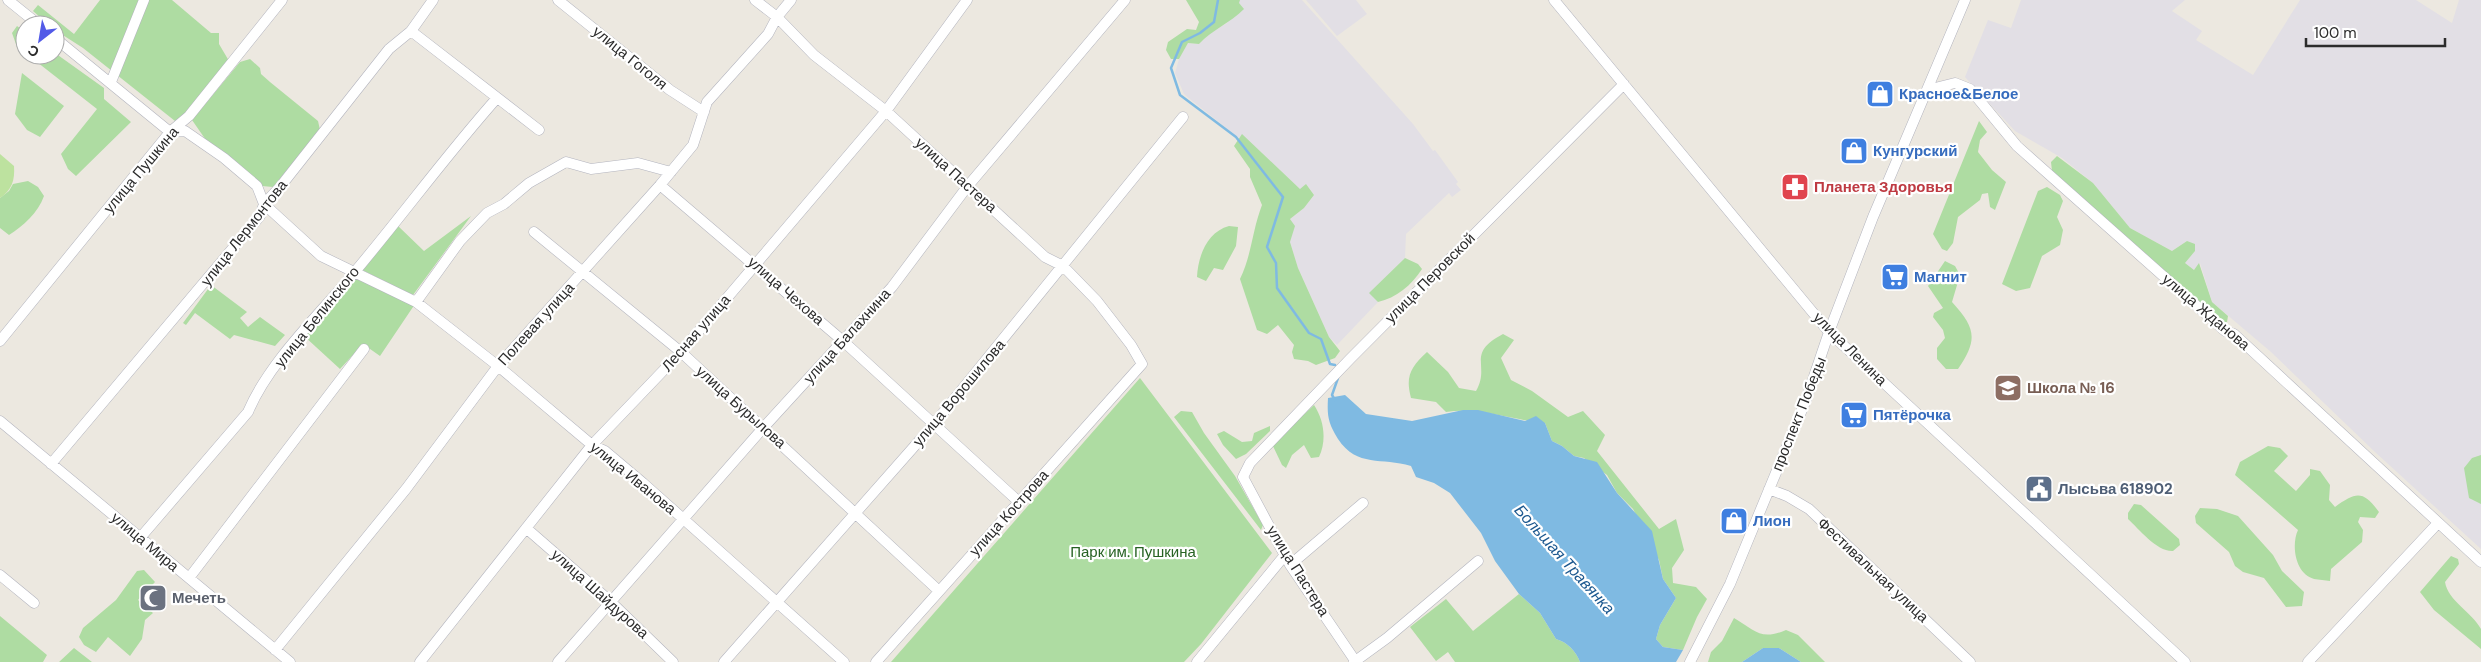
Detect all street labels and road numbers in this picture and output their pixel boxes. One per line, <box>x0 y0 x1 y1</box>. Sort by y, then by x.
street label: улица Гоголя <box>588 22 672 94</box>
street label: улица Пушкина <box>99 122 184 217</box>
street label: улица Пастера <box>911 133 1002 218</box>
street label: улица Лермонтова <box>196 175 292 290</box>
street label: улица Перовской <box>1381 229 1479 327</box>
street label: улица Чехова <box>744 252 829 330</box>
street label: улица Белинского <box>270 262 364 372</box>
street label: улица Жданова <box>2158 269 2255 355</box>
street label: Полевая улица <box>493 278 579 370</box>
street label: улица Балахнина <box>799 284 895 388</box>
street label: Лесная улица <box>657 290 735 376</box>
street label: улица Ленина <box>1809 308 1892 391</box>
street label: улица Ворошилова <box>908 335 1010 451</box>
street label: проспект Победы <box>1767 354 1831 474</box>
street label: улица Бурылова <box>692 361 791 453</box>
street label: улица Иванова <box>586 437 681 519</box>
street label: улица Кострова <box>965 465 1054 560</box>
street label: улица Мира <box>107 508 184 577</box>
street label: Фестивальная улица <box>1813 513 1933 627</box>
street label: улица Пастера <box>1262 522 1334 621</box>
street label: улица Шайдурова <box>547 545 653 644</box>

